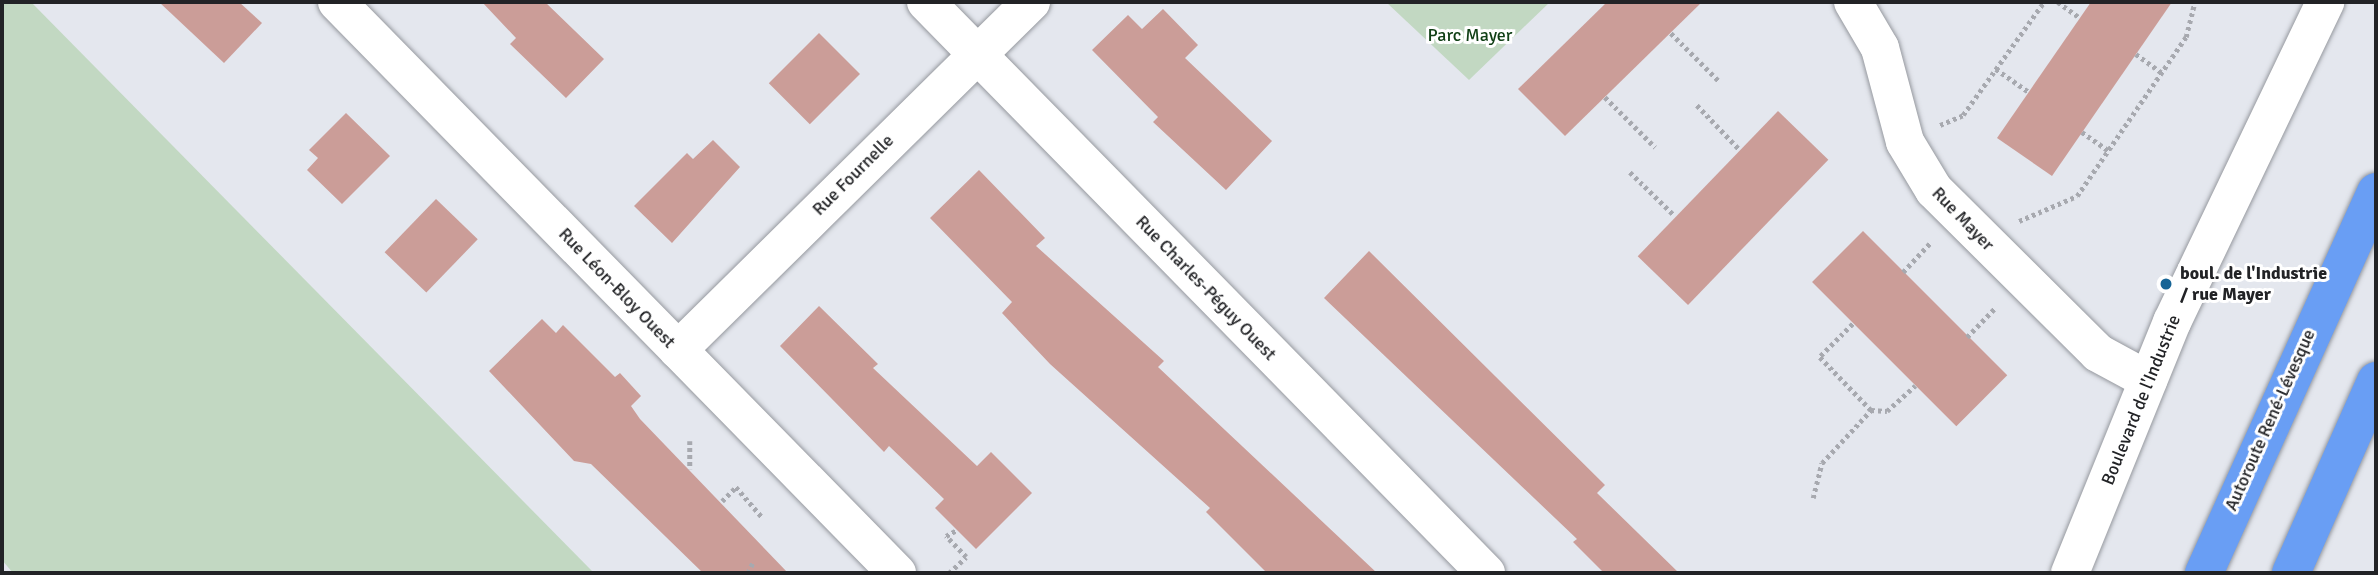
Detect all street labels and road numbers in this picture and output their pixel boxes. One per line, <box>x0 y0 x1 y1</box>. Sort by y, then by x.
street label: Rue Fournelle <box>808 130 898 220</box>
street label: Rue Mayer <box>1927 183 1999 255</box>
street label: Rue Charles-Péguy Ouest <box>1131 211 1281 365</box>
street label: Rue Léon-Bloy Ouest <box>554 223 680 353</box>
street label: Boulevard de l'Industrie <box>2097 312 2185 488</box>
street label: Autoroute René-Lévesque <box>2220 326 2320 514</box>

